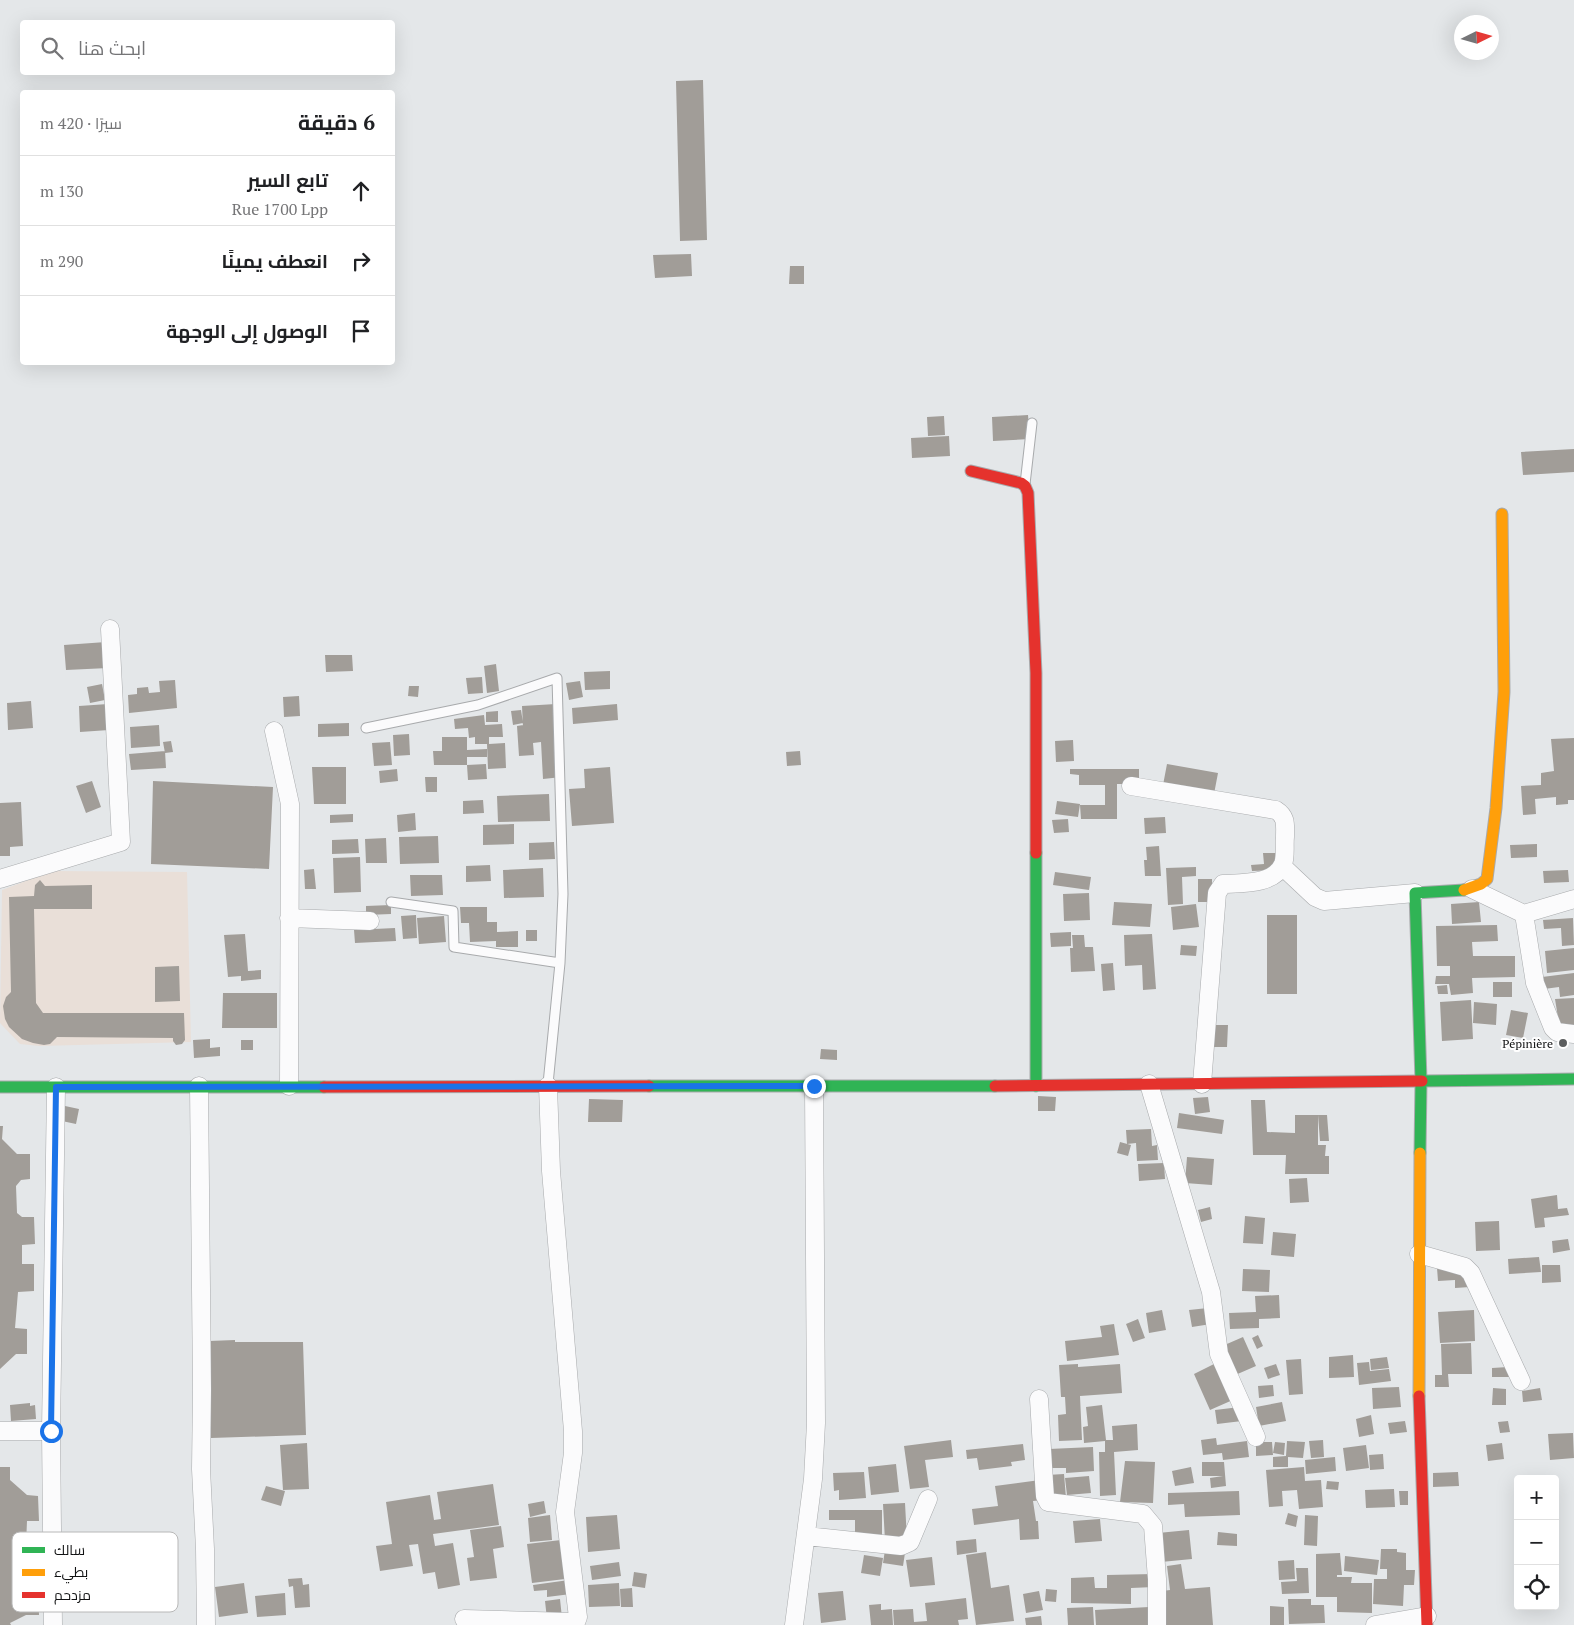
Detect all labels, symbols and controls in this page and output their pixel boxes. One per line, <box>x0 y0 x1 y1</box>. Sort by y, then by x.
north arrow <box>1454 15 1499 60</box>
search box <box>20 20 395 75</box>
icon: search <box>38 34 66 62</box>
text: ابحث هنا <box>78 35 146 60</box>
text: 6 دقيقة <box>298 108 375 136</box>
text: سيرًا · 420 m <box>40 112 122 134</box>
text: تابع السير <box>247 167 328 192</box>
icon: ahead <box>347 177 375 205</box>
text: 130 m <box>40 180 83 202</box>
text: Rue 1700 Lpp <box>232 198 328 220</box>
icon: right <box>347 247 375 275</box>
text: انعطف يمينًا <box>222 248 328 273</box>
text: 290 m <box>40 250 83 272</box>
icon: arrive <box>347 317 375 345</box>
text: الوصول إلى الوجهة <box>166 318 328 343</box>
place label: Pépinière <box>1502 1036 1553 1051</box>
marker: Pépinière <box>1557 1037 1569 1049</box>
route end <box>803 1075 826 1098</box>
route start <box>40 1420 63 1443</box>
map controls <box>1514 1475 1559 1610</box>
button: + <box>1514 1475 1559 1520</box>
button: − <box>1514 1520 1559 1565</box>
legend <box>12 1532 178 1612</box>
text: سالك <box>54 1540 85 1559</box>
text: بطيء <box>54 1562 88 1584</box>
button: locate <box>1514 1565 1559 1610</box>
text: مزدحم <box>54 1585 91 1605</box>

